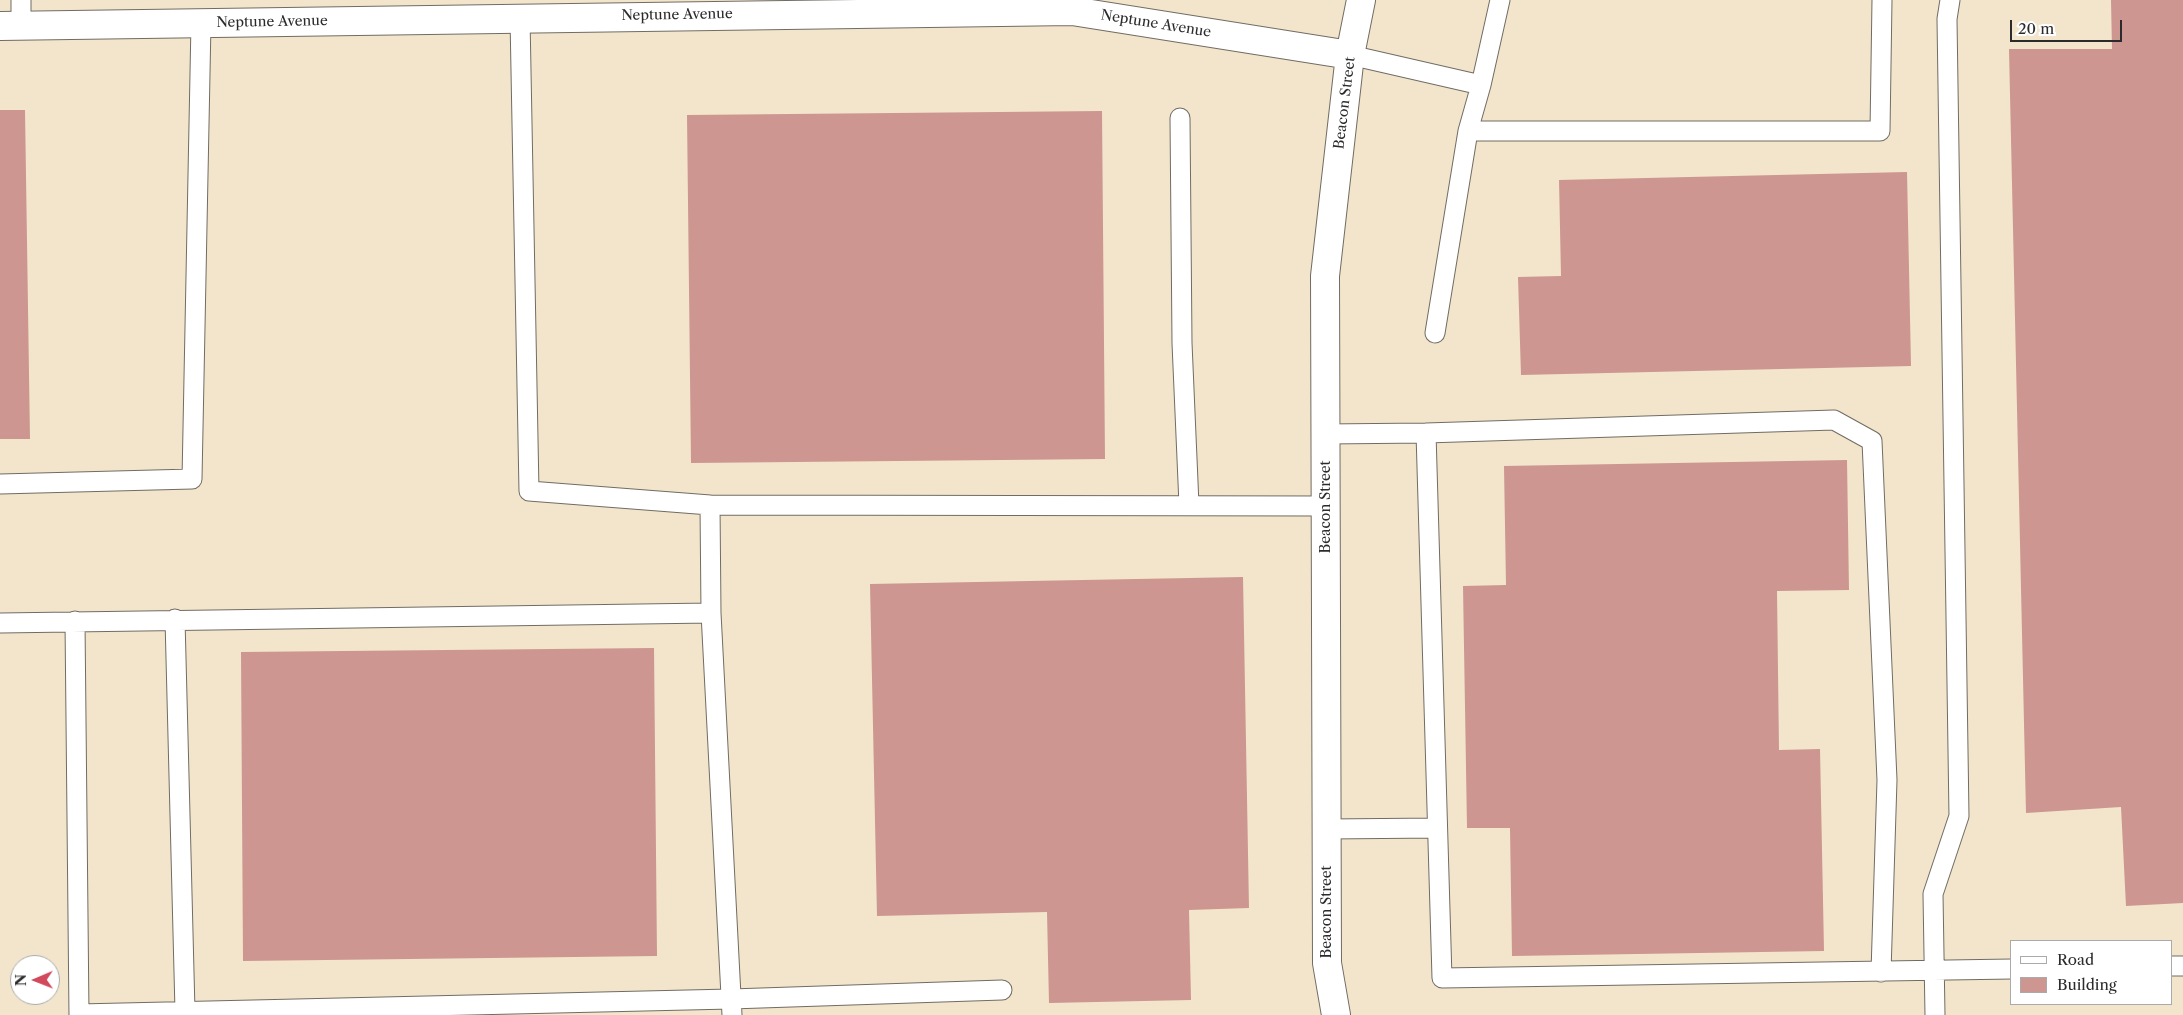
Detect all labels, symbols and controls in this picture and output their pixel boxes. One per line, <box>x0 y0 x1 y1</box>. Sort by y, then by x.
street label: Neptune Avenue <box>621 6 733 24</box>
street label: Neptune Avenue <box>1100 7 1212 41</box>
scale bar <box>2013 10 2126 42</box>
street label: Neptune Avenue <box>216 13 328 31</box>
text: 20 m <box>2018 19 2054 38</box>
street label: Beacon Street <box>1331 56 1359 150</box>
street label: Beacon Street <box>1318 460 1334 554</box>
street label: Beacon Street <box>1319 865 1335 959</box>
legend <box>2010 940 2173 1005</box>
text: Road <box>2057 950 2094 969</box>
north arrow <box>10 955 60 1005</box>
text: N <box>12 974 30 986</box>
text: Building <box>2057 975 2117 994</box>

